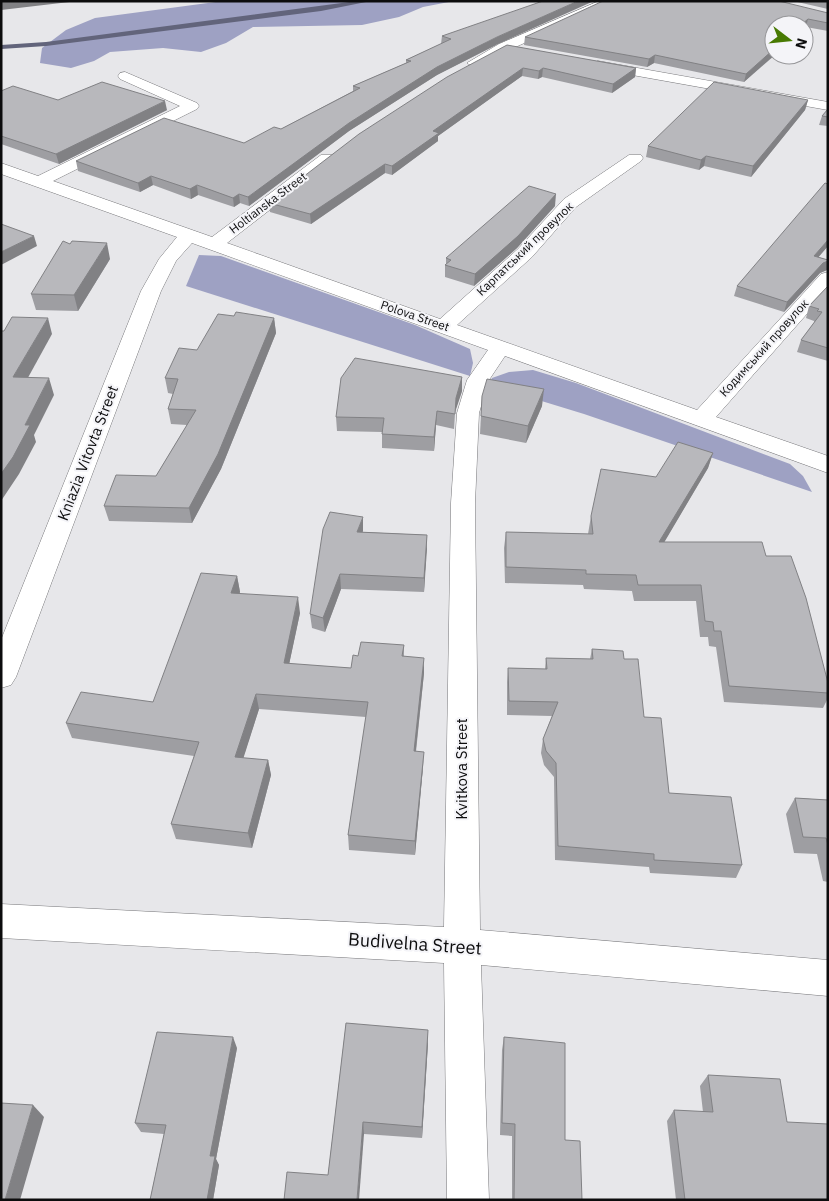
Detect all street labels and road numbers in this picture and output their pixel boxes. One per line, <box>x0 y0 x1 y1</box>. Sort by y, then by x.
street label: Holtianska Street <box>226 169 309 237</box>
street label: Карпатський провулок <box>473 198 576 299</box>
street label: Кодимський провулок <box>716 296 812 399</box>
street label: Polova Street <box>379 297 451 334</box>
street label: Kniazia Vitovta Street <box>53 382 122 523</box>
street label: Kvitkova Street <box>452 718 471 820</box>
street label: Budivelna Street <box>347 927 483 960</box>

